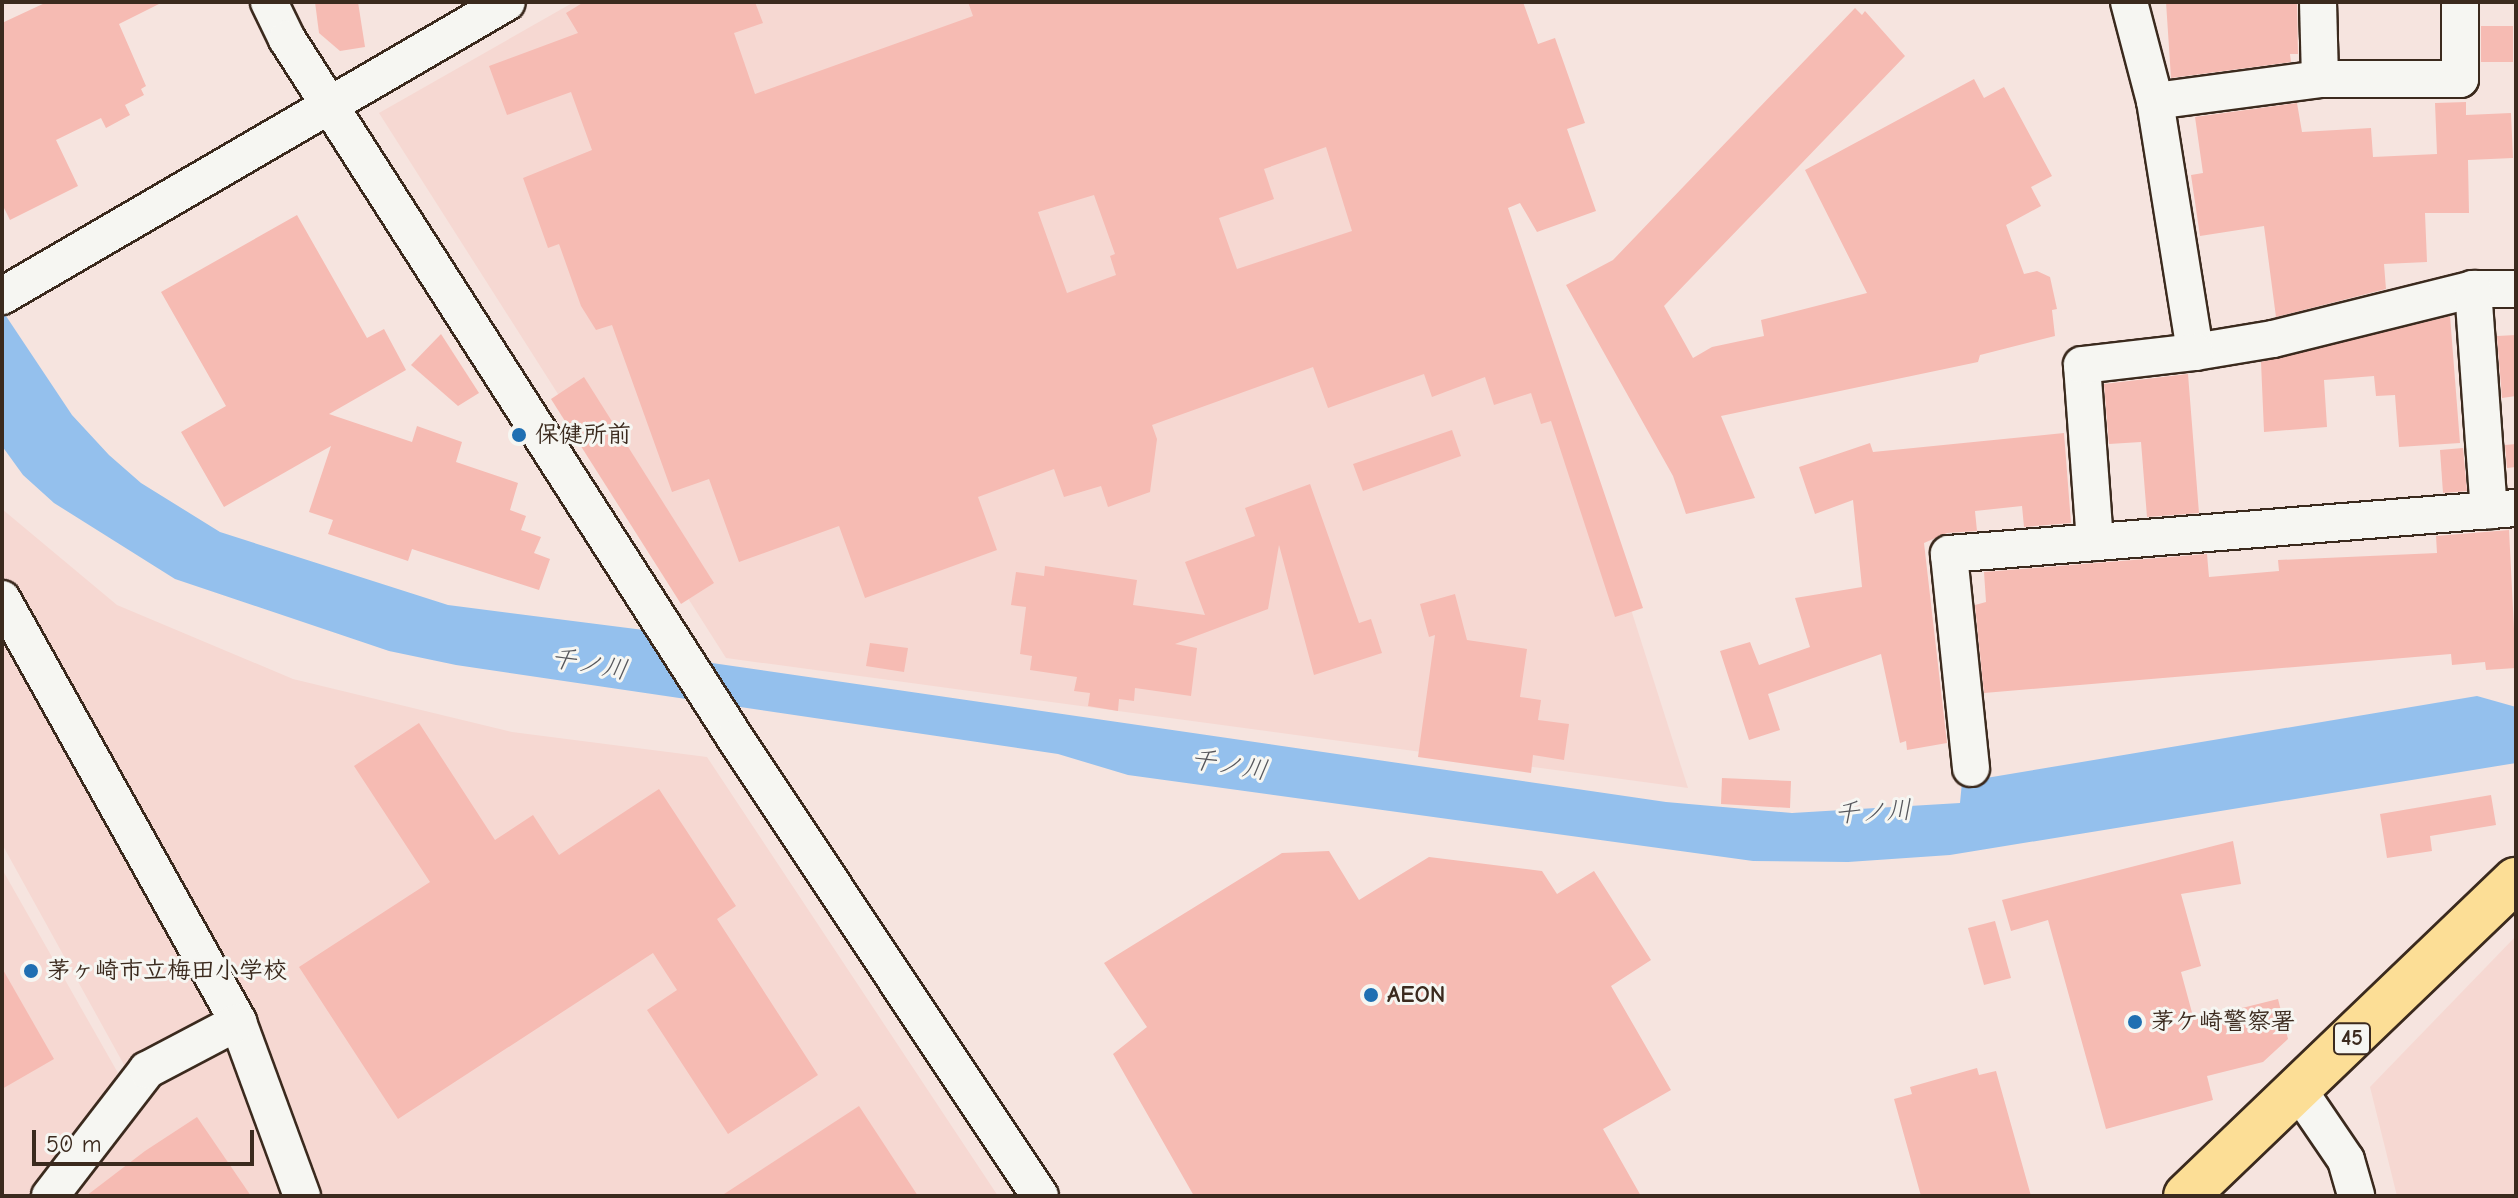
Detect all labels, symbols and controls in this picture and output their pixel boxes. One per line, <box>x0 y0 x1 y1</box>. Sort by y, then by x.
place label: 保健所前 <box>535 421 631 449</box>
marker: 保健所前 <box>510 426 528 444</box>
water label: 千ノ川 <box>548 643 630 687</box>
water label: 千ノ川 <box>1188 744 1270 788</box>
water label: 千ノ川 <box>1833 795 1913 831</box>
place label: 茅ヶ崎市立梅田小学校 <box>47 957 287 985</box>
marker: 茅ヶ崎市立梅田小学校 <box>22 962 40 980</box>
place label: AEON <box>1387 981 1445 1009</box>
marker: AEON <box>1362 986 1380 1004</box>
place label: 茅ケ崎警察署 <box>2151 1008 2295 1036</box>
marker: 茅ケ崎警察署 <box>2126 1013 2144 1031</box>
road number: 45 <box>2332 1021 2372 1057</box>
scale bar <box>36 1114 258 1164</box>
text: 50 m <box>46 1130 102 1158</box>

